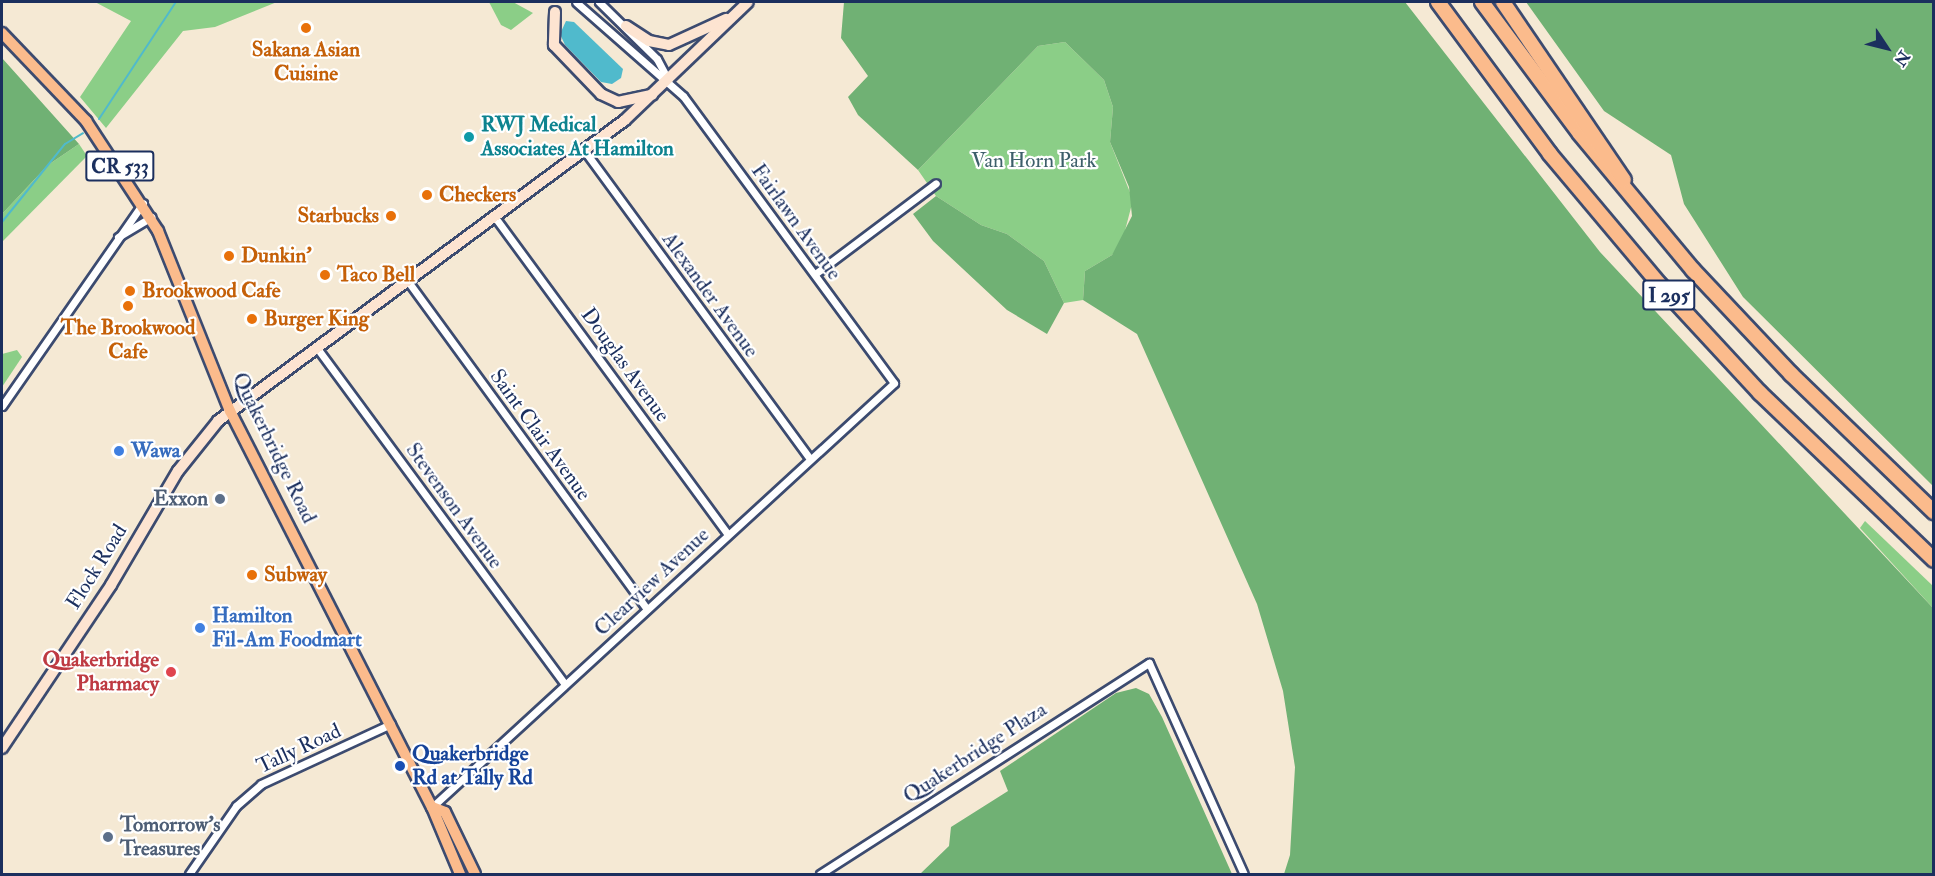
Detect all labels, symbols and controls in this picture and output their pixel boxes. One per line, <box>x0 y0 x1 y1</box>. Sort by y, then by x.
north arrow <box>1857 18 1917 78</box>
marker: Sakana Asian Cuisine <box>299 21 313 35</box>
place label: Sakana Asian Cuisine <box>252 37 360 87</box>
text: N <box>1889 47 1914 70</box>
place label: RWJ Medical Associates At Hamilton <box>481 112 674 162</box>
marker: RWJ Medical Associates At Hamilton <box>462 130 476 144</box>
park label: Van Horn Park <box>971 148 1097 174</box>
road number: CR 533 <box>84 149 156 183</box>
street label: Fairlawn Avenue <box>745 159 847 285</box>
place label: Checkers <box>439 182 516 208</box>
marker: Checkers <box>420 188 434 202</box>
place label: Starbucks <box>297 203 379 229</box>
marker: Starbucks <box>384 209 398 223</box>
street label: Alexander Avenue <box>656 228 764 362</box>
place label: Dunkin' <box>241 243 312 269</box>
marker: Dunkin' <box>222 249 236 263</box>
place label: Taco Bell <box>337 262 415 288</box>
marker: Taco Bell <box>318 268 332 282</box>
place label: Brookwood Cafe <box>142 278 281 304</box>
road number: I 295 <box>1642 278 1696 312</box>
marker: Brookwood Cafe <box>123 284 137 298</box>
marker: The Brookwood Cafe <box>121 299 135 313</box>
street label: Douglas Avenue <box>575 303 675 427</box>
place label: Burger King <box>264 306 369 332</box>
marker: Burger King <box>245 312 259 326</box>
place label: The Brookwood Cafe <box>61 315 195 365</box>
street label: Saint Clair Avenue <box>484 365 596 505</box>
street label: Quakerbridge Road <box>227 368 321 528</box>
place label: Wawa <box>131 438 180 464</box>
street label: Stevenson Avenue <box>400 438 508 574</box>
marker: Wawa <box>112 444 126 458</box>
place label: Exxon <box>154 486 208 512</box>
marker: Exxon <box>213 492 227 506</box>
street label: Flock Road <box>61 520 133 614</box>
street label: Clearview Avenue <box>589 522 715 642</box>
place label: Subway <box>264 562 327 588</box>
marker: Subway <box>245 568 259 582</box>
place label: Hamilton Fil-Am Foodmart <box>212 603 362 653</box>
marker: Hamilton Fil-Am Foodmart <box>193 621 207 635</box>
place label: Quakerbridge Pharmacy <box>42 647 159 697</box>
marker: Quakerbridge Pharmacy <box>164 665 178 679</box>
street label: Quakerbridge Plaza <box>899 697 1051 809</box>
street label: Tally Road <box>253 719 345 779</box>
place label: Quakerbridge Rd at Tally Rd <box>412 741 533 791</box>
marker: Quakerbridge Rd at Tally Rd <box>393 759 407 773</box>
place label: Tomorrow's Treasures <box>120 812 221 862</box>
marker: Tomorrow's Treasures <box>101 830 115 844</box>

